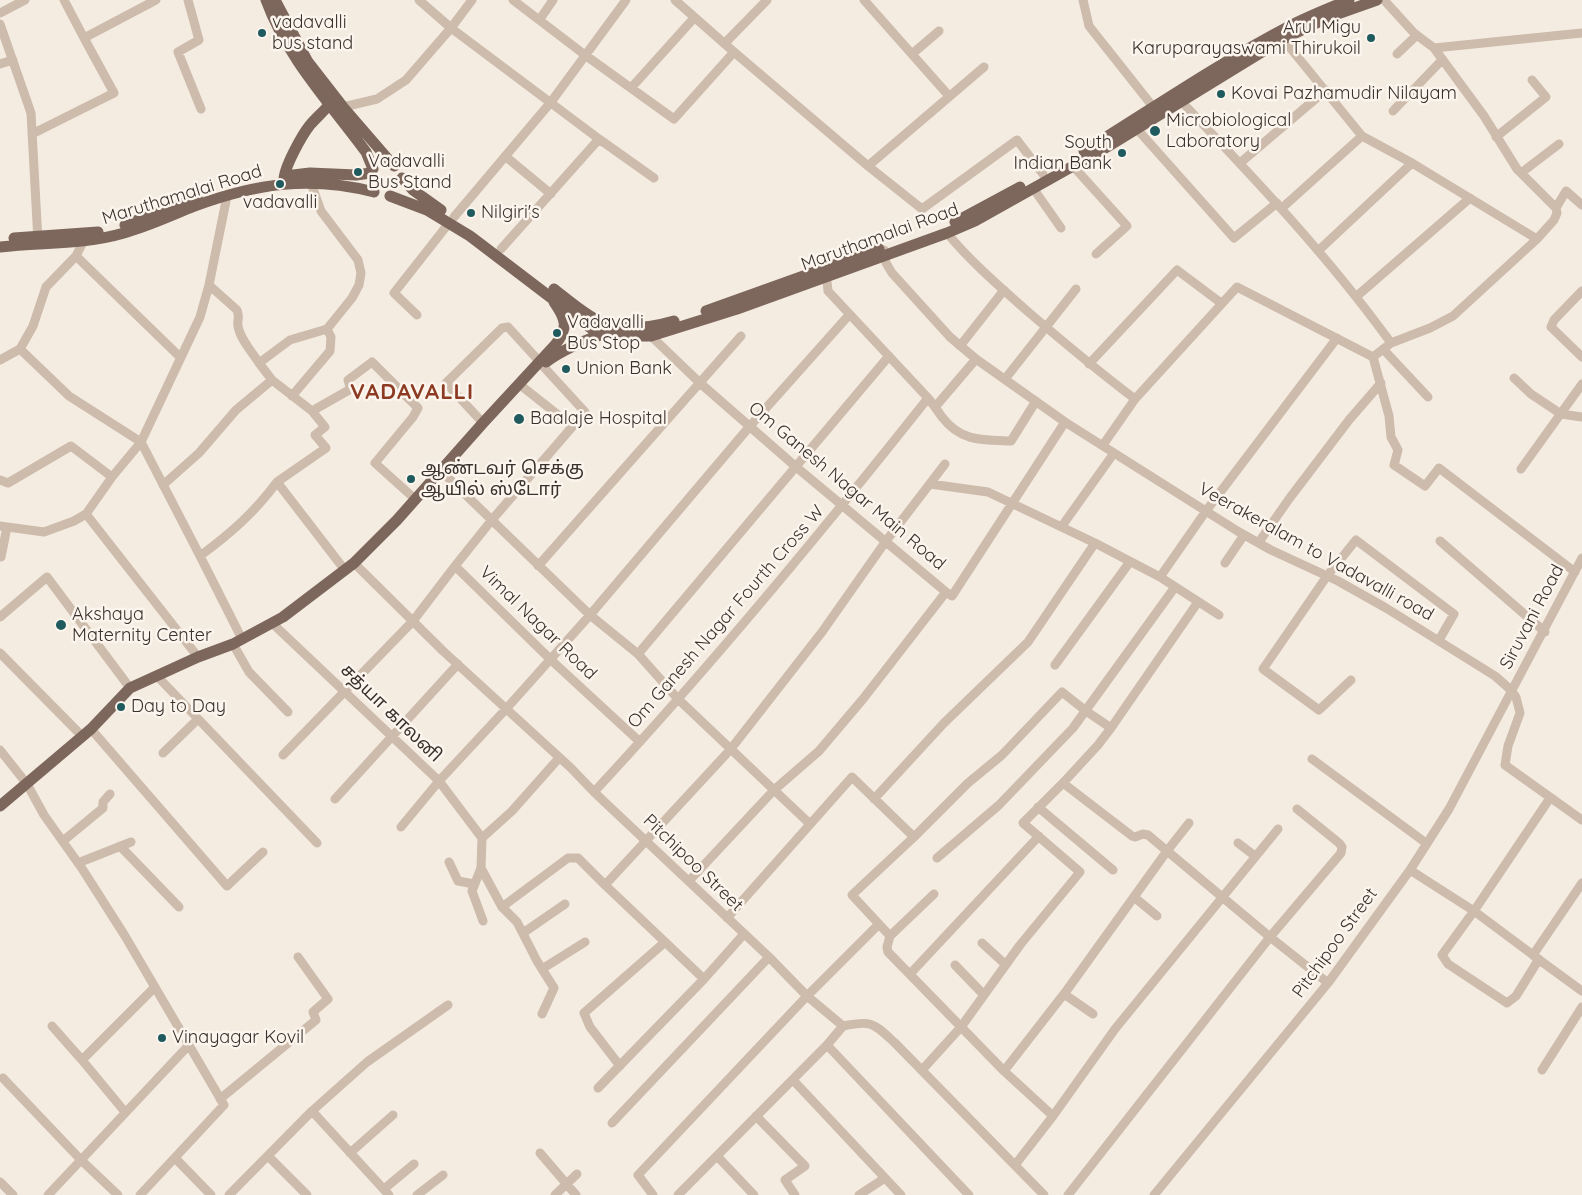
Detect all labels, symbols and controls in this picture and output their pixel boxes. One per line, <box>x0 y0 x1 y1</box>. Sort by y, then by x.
place label: vadavalli bus stand <box>272 12 353 54</box>
place label: Arul Migu Karuparayaswami Thirukoil <box>1132 17 1361 59</box>
marker: vadavalli bus stand <box>256 27 268 39</box>
marker: Arul Migu Karuparayaswami Thirukoil <box>1365 32 1377 44</box>
place label: Kovai Pazhamudir Nilayam <box>1231 83 1457 105</box>
marker: Kovai Pazhamudir Nilayam <box>1215 88 1227 100</box>
place label: Microbiological Laboratory <box>1166 110 1291 152</box>
marker: Microbiological Laboratory <box>1148 124 1162 138</box>
place label: South Indian Bank <box>1013 132 1112 174</box>
marker: South Indian Bank <box>1116 147 1128 159</box>
place label: Vadavalli Bus Stand <box>368 151 452 193</box>
street label: Maruthamalai Road <box>99 160 265 230</box>
marker: Vadavalli Bus Stand <box>352 166 364 178</box>
marker: vadavalli <box>274 178 286 190</box>
place label: vadavalli <box>243 192 317 214</box>
street label: Maruthamalai Road <box>798 198 962 276</box>
place label: Nilgiri's <box>481 202 540 224</box>
marker: Nilgiri's <box>465 207 477 219</box>
place label: Vadavalli Bus Stop <box>567 312 644 354</box>
marker: Vadavalli Bus Stop <box>551 327 563 339</box>
place label: Union Bank <box>576 358 672 380</box>
marker: Union Bank <box>560 363 572 375</box>
district label: VADAVALLI <box>349 379 475 405</box>
street label: Om Ganesh Nagar Main Road <box>744 397 950 575</box>
place label: Baalaje Hospital <box>530 408 667 430</box>
marker: Baalaje Hospital <box>512 412 526 426</box>
place label: ஆண்டவர் செக்கு ஆயில் ஸ்டோர் <box>421 458 584 500</box>
marker: ஆண்டவர் செக்கு ஆயில் ஸ்டோர் <box>405 473 417 485</box>
street label: Veerakeralam to Vadavalli road <box>1195 478 1437 626</box>
street label: Om Ganesh Nagar Fourth Cross W <box>623 501 829 733</box>
street label: Vimal Nagar Road <box>475 561 601 685</box>
street label: Siruvani Road <box>1495 561 1569 673</box>
place label: Akshaya Maternity Center <box>72 604 212 646</box>
marker: Akshaya Maternity Center <box>54 618 68 632</box>
street label: சத்யா காலனி <box>336 659 446 767</box>
place label: Day to Day <box>131 696 226 718</box>
marker: Day to Day <box>115 701 127 713</box>
street label: Pitchipoo Street <box>638 810 748 916</box>
street label: Pitchipoo Street <box>1288 884 1382 1002</box>
place label: Vinayagar Kovil <box>172 1027 304 1049</box>
marker: Vinayagar Kovil <box>156 1032 168 1044</box>

